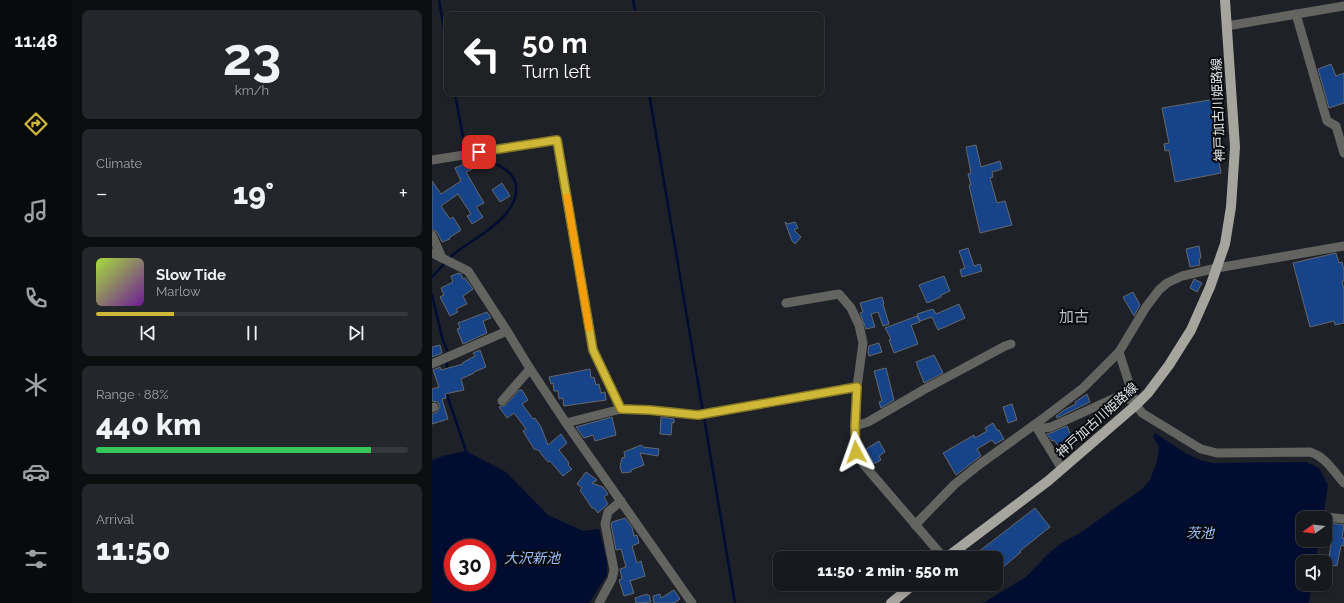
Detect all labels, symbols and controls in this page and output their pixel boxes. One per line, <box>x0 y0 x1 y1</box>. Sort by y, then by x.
text: 23 <box>223 26 281 87</box>
text: 50 m <box>522 27 588 60</box>
icon: left <box>456 28 508 80</box>
text: 11:48 <box>14 30 58 51</box>
street label: 神戸加古川姫路線 <box>1209 58 1227 162</box>
text: Turn left <box>522 61 591 82</box>
text: km/h <box>235 83 269 98</box>
icon: directions <box>22 110 50 138</box>
pin <box>462 135 496 169</box>
icon: arrive <box>468 141 490 163</box>
text: Climate <box>96 156 142 171</box>
text: 19° <box>233 176 274 211</box>
text: − <box>96 180 108 206</box>
text: + <box>399 180 408 206</box>
icon: music <box>22 197 50 225</box>
text: Slow Tide <box>156 266 226 284</box>
icon: phone <box>22 284 50 312</box>
text: Marlow <box>156 284 201 299</box>
district label: 加古 <box>1059 308 1089 326</box>
icon: previous <box>137 322 159 344</box>
icon: pause <box>241 322 263 344</box>
icon: next <box>345 322 367 344</box>
icon: climate <box>22 371 50 399</box>
street label: 神戸加古川姫路線 <box>1053 380 1141 460</box>
text: Range · 88% <box>96 387 169 402</box>
text: 440 km <box>96 407 201 442</box>
position arrow <box>835 431 877 473</box>
icon: car <box>22 458 50 486</box>
north arrow <box>1296 511 1332 547</box>
map controls <box>1296 511 1332 591</box>
text: Arrival <box>96 512 134 527</box>
water label: 茨池 <box>1186 525 1216 541</box>
text: 11:50 <box>96 532 170 567</box>
speed limit sign: 30 <box>444 539 496 591</box>
icon: filters <box>22 545 50 573</box>
water label: 大沢新池 <box>504 550 562 566</box>
button: sound <box>1296 555 1332 591</box>
text: 11:50 · 2 min · 550 m <box>817 562 959 580</box>

